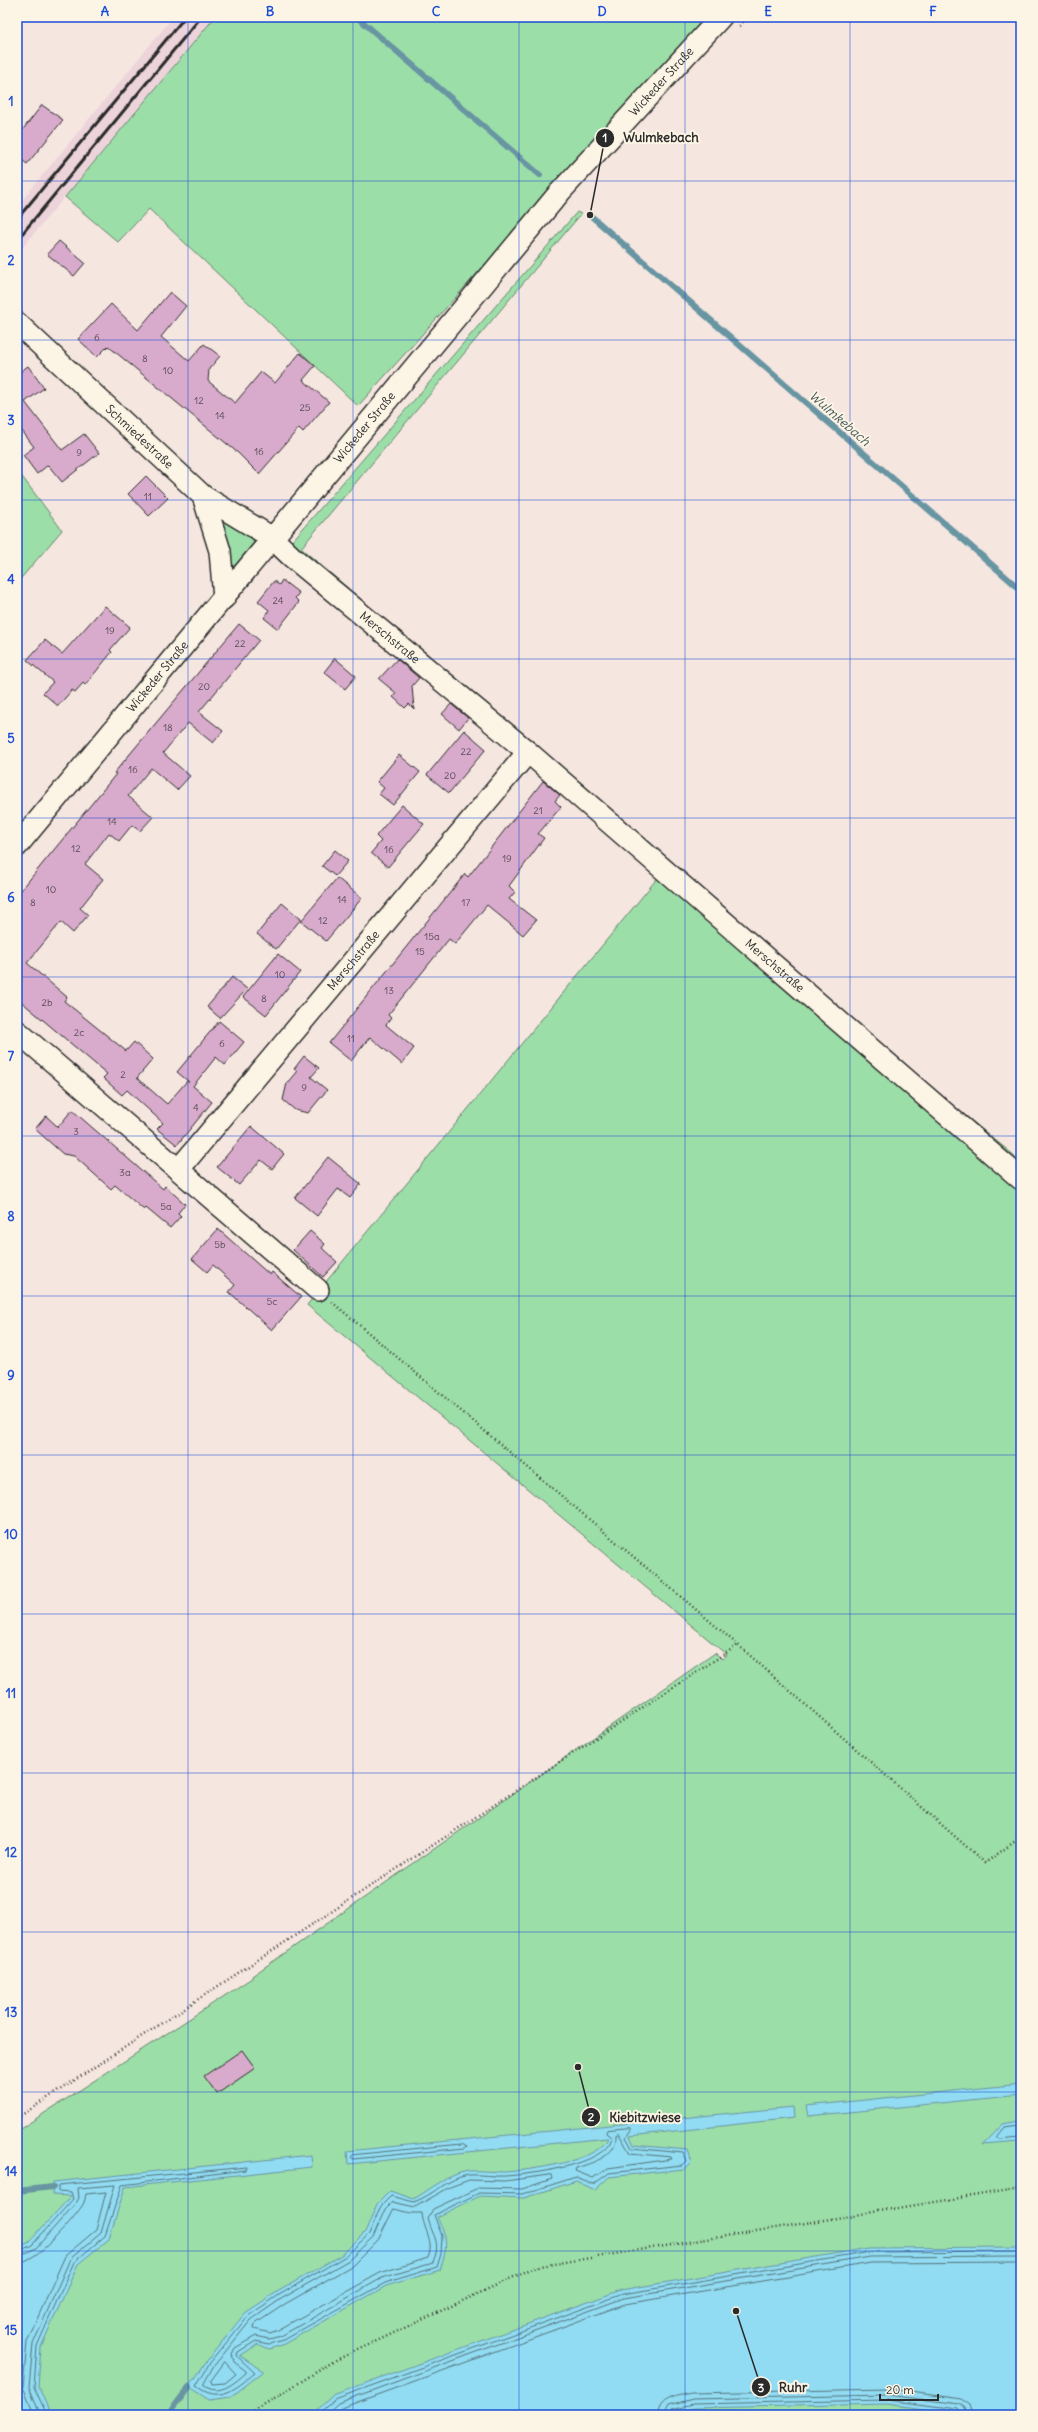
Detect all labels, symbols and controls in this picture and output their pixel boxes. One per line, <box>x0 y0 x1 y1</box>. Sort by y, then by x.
text: A <box>101 3 110 20</box>
text: B <box>266 3 275 20</box>
text: C <box>432 3 441 20</box>
text: D <box>597 3 607 20</box>
text: E <box>764 3 772 20</box>
text: F <box>929 3 937 20</box>
street label: Wickeder Straße <box>626 44 697 119</box>
text: 1 <box>8 93 14 110</box>
callout: Wulmkebach <box>595 125 707 150</box>
text: Wulmkebach <box>623 129 699 146</box>
text: 1 <box>603 130 607 145</box>
text: 2 <box>7 252 15 269</box>
house number: 6 <box>94 331 100 344</box>
house number: 8 <box>142 352 148 365</box>
house number: 10 <box>163 364 173 377</box>
water label: Wulmkebach <box>806 387 874 450</box>
street label: Wickeder Straße <box>330 388 398 466</box>
house number: 12 <box>194 394 204 407</box>
street label: Schmiedestraße <box>103 401 177 472</box>
house number: 25 <box>299 401 311 414</box>
house number: 14 <box>215 409 225 422</box>
text: 3 <box>7 412 15 429</box>
house number: 16 <box>254 445 264 458</box>
house number: 9 <box>76 446 82 459</box>
house number: 11 <box>144 490 152 503</box>
text: 4 <box>7 571 15 588</box>
house number: 24 <box>272 594 284 607</box>
street label: Merschstraße <box>357 608 423 666</box>
house number: 19 <box>105 624 115 637</box>
house number: 22 <box>235 637 246 650</box>
street label: Wickeder Straße <box>123 638 191 715</box>
house number: 20 <box>198 680 210 693</box>
house number: 18 <box>163 721 173 734</box>
text: 5 <box>7 730 15 747</box>
house number: 22 <box>461 745 472 758</box>
house number: 16 <box>128 763 138 776</box>
house number: 20 <box>444 769 456 782</box>
house number: 21 <box>533 804 543 817</box>
house number: 14 <box>107 815 117 828</box>
house number: 12 <box>71 842 81 855</box>
house number: 16 <box>384 843 394 856</box>
house number: 19 <box>502 852 512 865</box>
house number: 10 <box>46 883 56 896</box>
text: 6 <box>7 889 15 906</box>
house number: 14 <box>337 893 347 906</box>
house number: 8 <box>30 896 36 909</box>
house number: 17 <box>462 896 471 909</box>
house number: 12 <box>318 914 328 927</box>
street label: Merschstraße <box>324 927 383 993</box>
house number: 15a <box>424 930 440 943</box>
street label: Merschstraße <box>742 936 808 995</box>
house number: 15 <box>415 945 425 958</box>
house number: 10 <box>275 968 285 981</box>
house number: 13 <box>384 984 394 997</box>
house number: 8 <box>261 992 267 1005</box>
house number: 2b <box>42 996 53 1009</box>
house number: 2c <box>74 1026 84 1039</box>
house number: 11 <box>347 1032 355 1045</box>
house number: 6 <box>219 1037 225 1050</box>
text: 7 <box>8 1048 15 1065</box>
house number: 2 <box>120 1068 126 1081</box>
house number: 9 <box>301 1081 307 1094</box>
house number: 4 <box>193 1101 199 1114</box>
house number: 3 <box>73 1125 79 1138</box>
house number: 3a <box>119 1166 131 1179</box>
house number: 5a <box>160 1200 172 1213</box>
text: 8 <box>7 1208 15 1225</box>
house number: 5b <box>214 1238 226 1251</box>
house number: 5c <box>267 1295 277 1308</box>
text: 9 <box>7 1367 15 1384</box>
text: 10 <box>4 1526 18 1543</box>
text: 11 <box>6 1685 16 1702</box>
text: 12 <box>5 1844 17 1861</box>
text: 13 <box>5 2004 17 2021</box>
callout: Kiebitzwiese <box>581 2105 689 2130</box>
text: 2 <box>588 2109 595 2124</box>
text: Kiebitzwiese <box>609 2109 681 2126</box>
text: 14 <box>5 2163 18 2180</box>
text: 15 <box>5 2322 18 2339</box>
callout: Ruhr <box>751 2375 816 2400</box>
scale bar <box>880 2376 938 2402</box>
text: Ruhr <box>779 2379 808 2396</box>
text: 3 <box>758 2380 765 2395</box>
text: 20 m <box>886 2382 914 2397</box>

